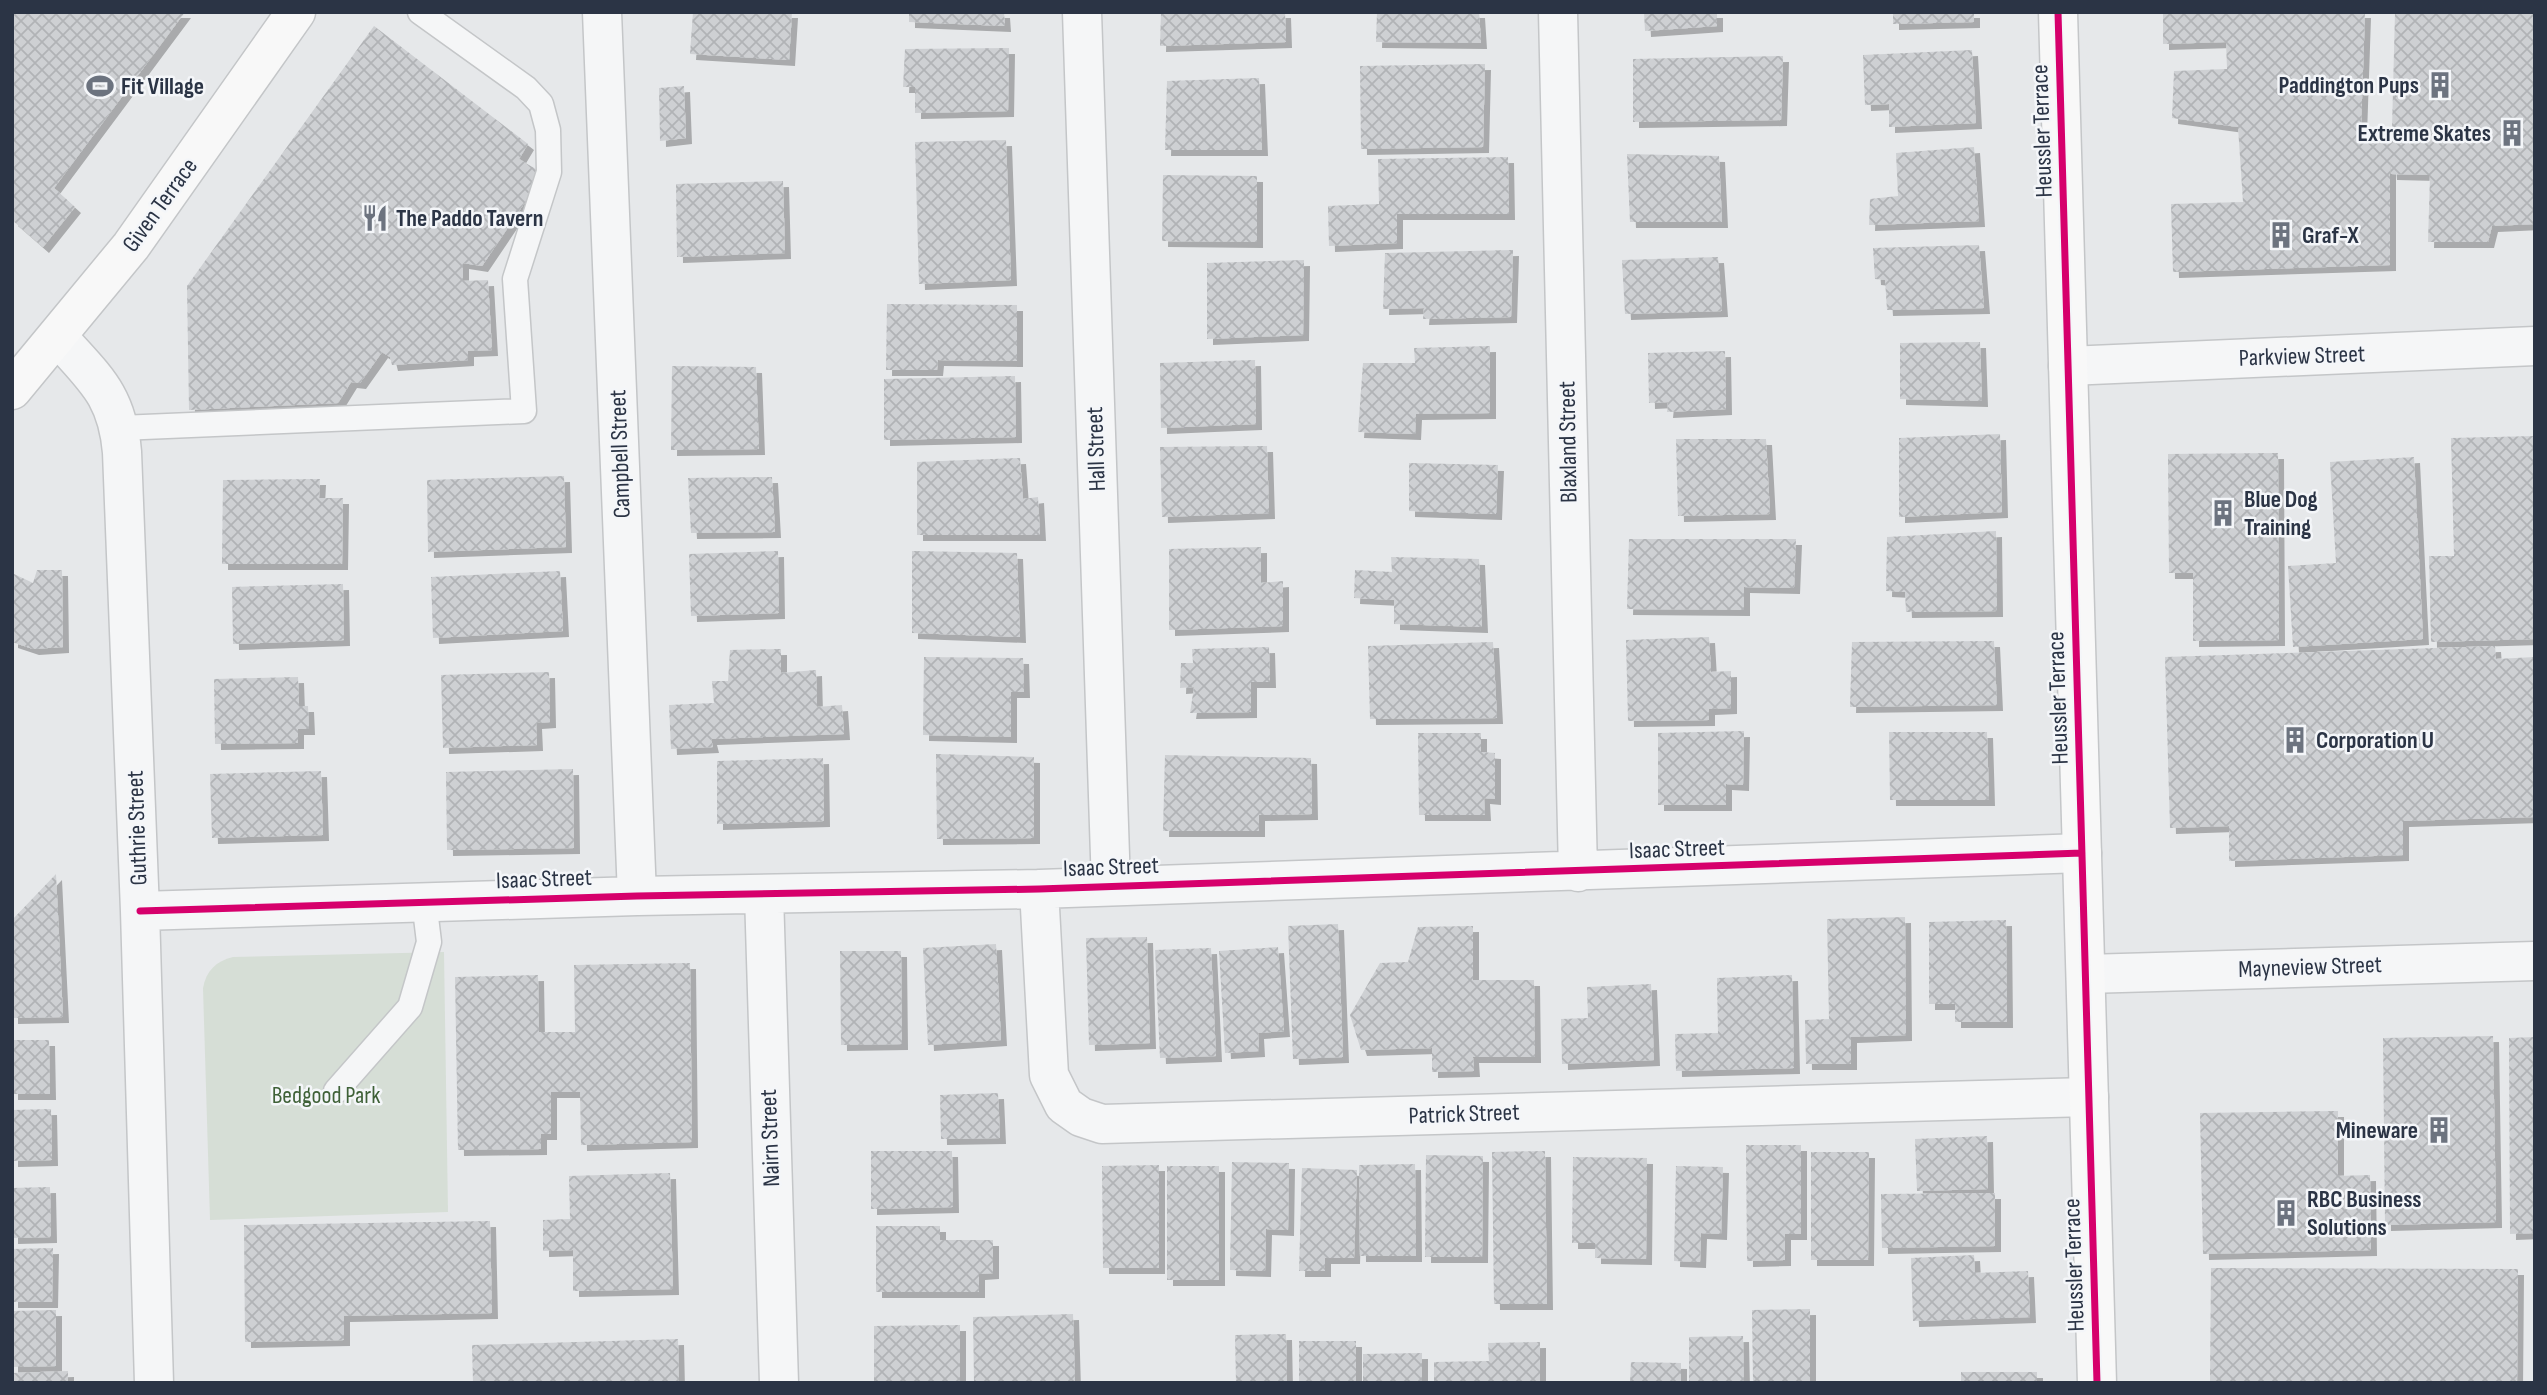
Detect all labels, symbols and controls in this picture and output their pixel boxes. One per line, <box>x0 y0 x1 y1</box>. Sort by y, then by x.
street label: Heussler Terrace <box>2025 64 2059 198</box>
building icon: Paddington Pups <box>2425 70 2455 100</box>
sports icon: Fit Village <box>85 71 115 101</box>
place label: Paddington Pups <box>2278 71 2419 100</box>
place label: Fit Village <box>121 72 204 101</box>
building icon: Extreme Skates <box>2497 118 2527 148</box>
place label: Extreme Skates <box>2357 119 2491 148</box>
street label: Given Terrace <box>116 152 204 258</box>
restaurant icon: The Paddo Tavern <box>360 203 390 233</box>
place label: The Paddo Tavern <box>396 204 543 233</box>
building icon: Graf-X <box>2266 220 2296 250</box>
place label: Graf-X <box>2302 221 2359 250</box>
street label: Parkview Street <box>2238 339 2366 373</box>
street label: Blaxland Street <box>1552 381 1584 503</box>
street label: Campbell Street <box>603 389 637 519</box>
street label: Hall Street <box>1080 406 1112 492</box>
place label: Blue Dog Training <box>2244 485 2318 542</box>
building icon: Blue Dog Training <box>2208 498 2238 528</box>
street label: Heussler Terrace <box>2041 631 2075 765</box>
building icon: Corporation U <box>2280 725 2310 755</box>
place label: Corporation U <box>2316 726 2434 755</box>
street label: Guthrie Street <box>121 770 153 886</box>
street label: Isaac Street <box>1629 833 1725 865</box>
street label: Isaac Street <box>1063 851 1159 883</box>
street label: Isaac Street <box>496 863 592 895</box>
street label: Mayneview Street <box>2238 950 2382 984</box>
park label: Bedgood Park <box>272 1081 380 1110</box>
street label: Nairn Street <box>754 1089 786 1187</box>
street label: Patrick Street <box>1408 1098 1520 1130</box>
building icon: Mineware <box>2424 1115 2454 1145</box>
place label: Mineware <box>2336 1116 2418 1145</box>
place label: RBC Business Solutions <box>2307 1185 2421 1242</box>
street label: Heussler Terrace <box>2057 1198 2091 1332</box>
building icon: RBC Business Solutions <box>2271 1198 2301 1228</box>

